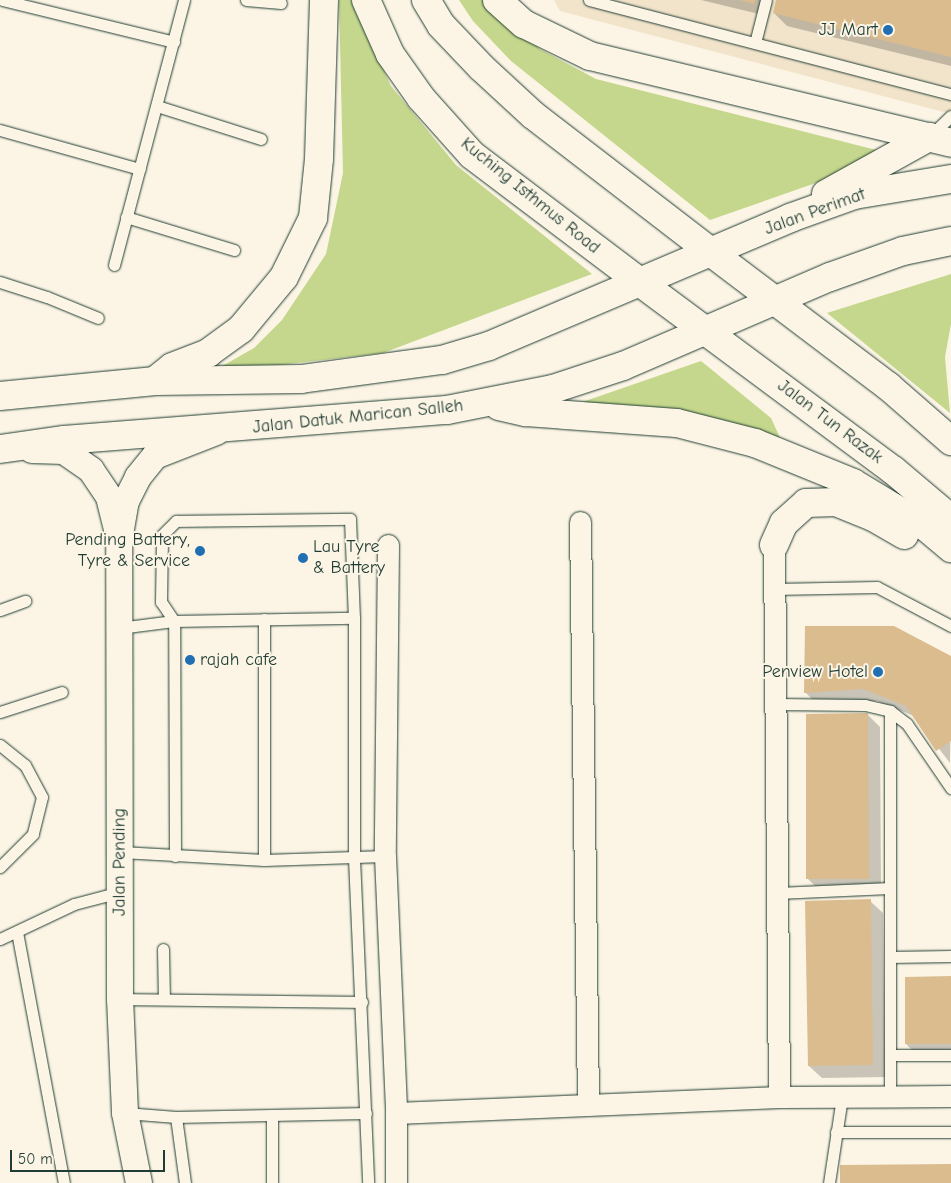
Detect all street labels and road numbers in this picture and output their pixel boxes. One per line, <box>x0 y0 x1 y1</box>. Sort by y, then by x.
street label: Kuching Isthmus Road <box>456 133 604 259</box>
street label: Jalan Perimat <box>762 184 868 240</box>
street label: Jalan Tun Razak <box>773 375 887 469</box>
street label: Jalan Datuk Marican Salleh <box>252 395 464 439</box>
street label: Jalan Pending <box>109 808 131 916</box>

